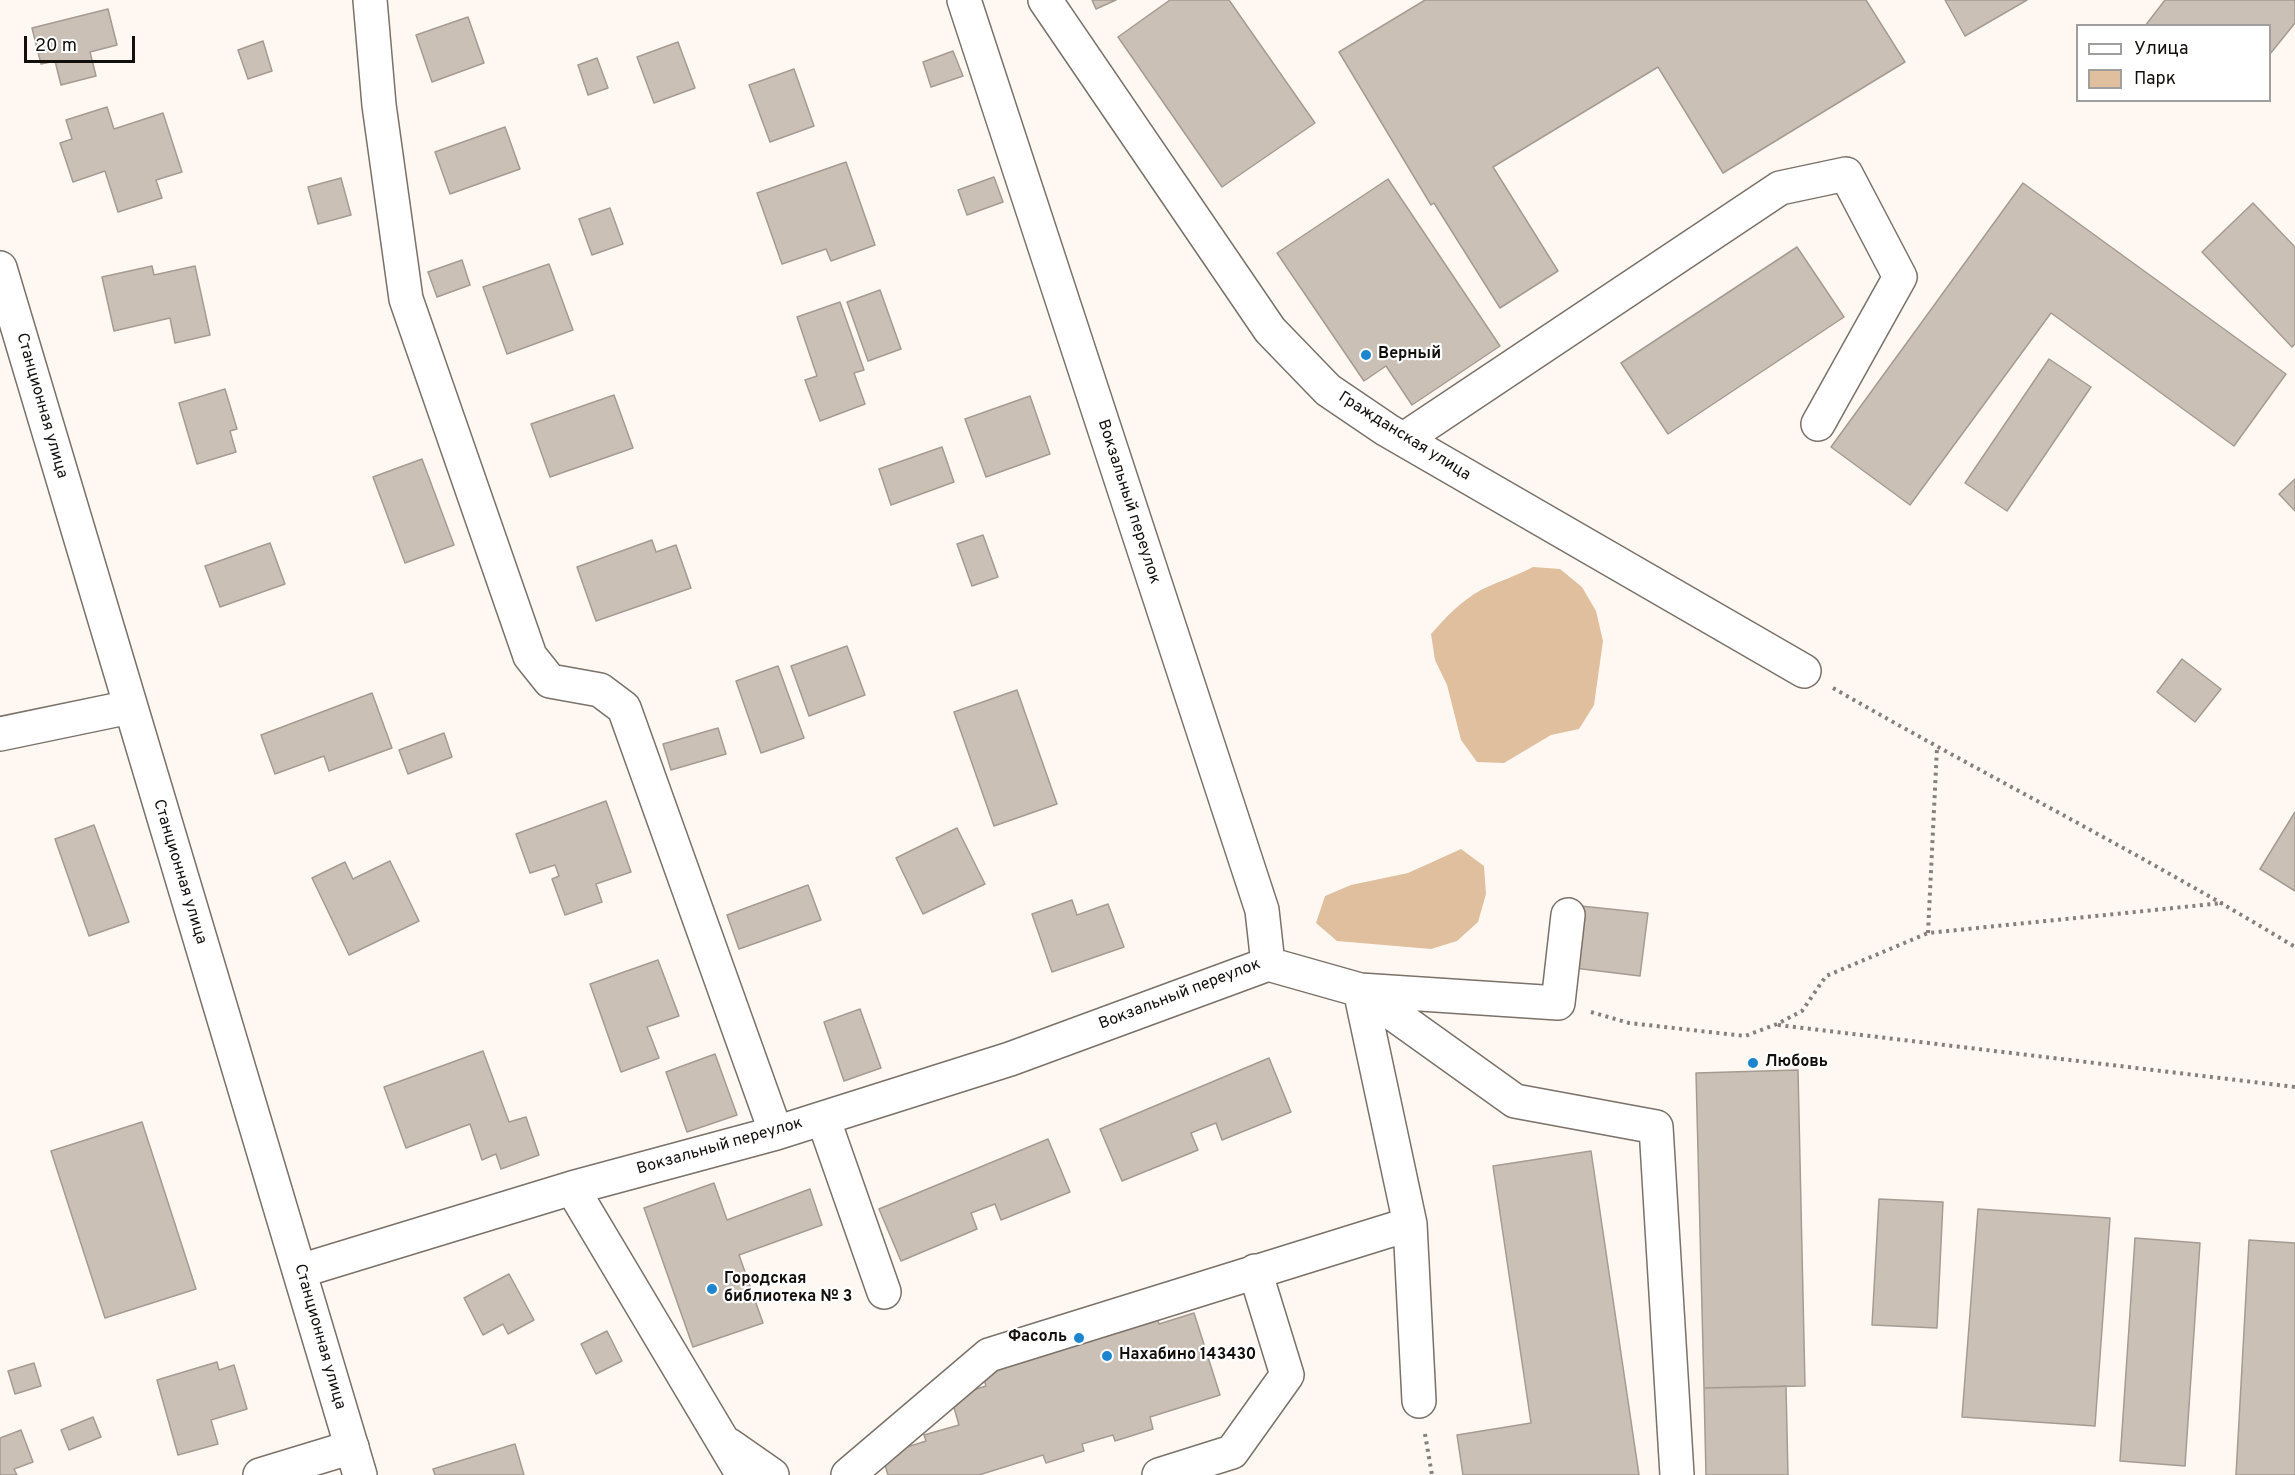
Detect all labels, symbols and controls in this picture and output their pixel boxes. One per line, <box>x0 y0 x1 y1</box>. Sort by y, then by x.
scale bar <box>27 24 138 62</box>
legend <box>2076 24 2271 102</box>
text: 20 m <box>35 35 77 58</box>
text: Улица <box>2134 38 2188 61</box>
text: Парк <box>2134 68 2176 91</box>
street label: Станционная улица <box>11 331 71 481</box>
place label: Верный <box>1378 345 1441 365</box>
marker: Верный <box>1359 348 1373 362</box>
street label: Гражданская улица <box>1334 388 1474 486</box>
street label: Вокзальный переулок <box>1092 417 1164 587</box>
street label: Станционная улица <box>148 797 210 947</box>
street label: Вокзальный переулок <box>1096 955 1264 1035</box>
place label: Любовь <box>1765 1053 1828 1073</box>
marker: Любовь <box>1746 1056 1760 1070</box>
street label: Вокзальный переулок <box>635 1114 805 1180</box>
street label: Станционная улица <box>289 1262 349 1412</box>
place label: Городская библиотека № 3 <box>724 1270 852 1308</box>
marker: Городская библиотека № 3 <box>705 1282 719 1296</box>
place label: Фасоль <box>1008 1328 1067 1348</box>
marker: Фасоль <box>1072 1331 1086 1345</box>
place label: Нахабино 143430 <box>1119 1346 1256 1366</box>
marker: Нахабино 143430 <box>1100 1349 1114 1363</box>

